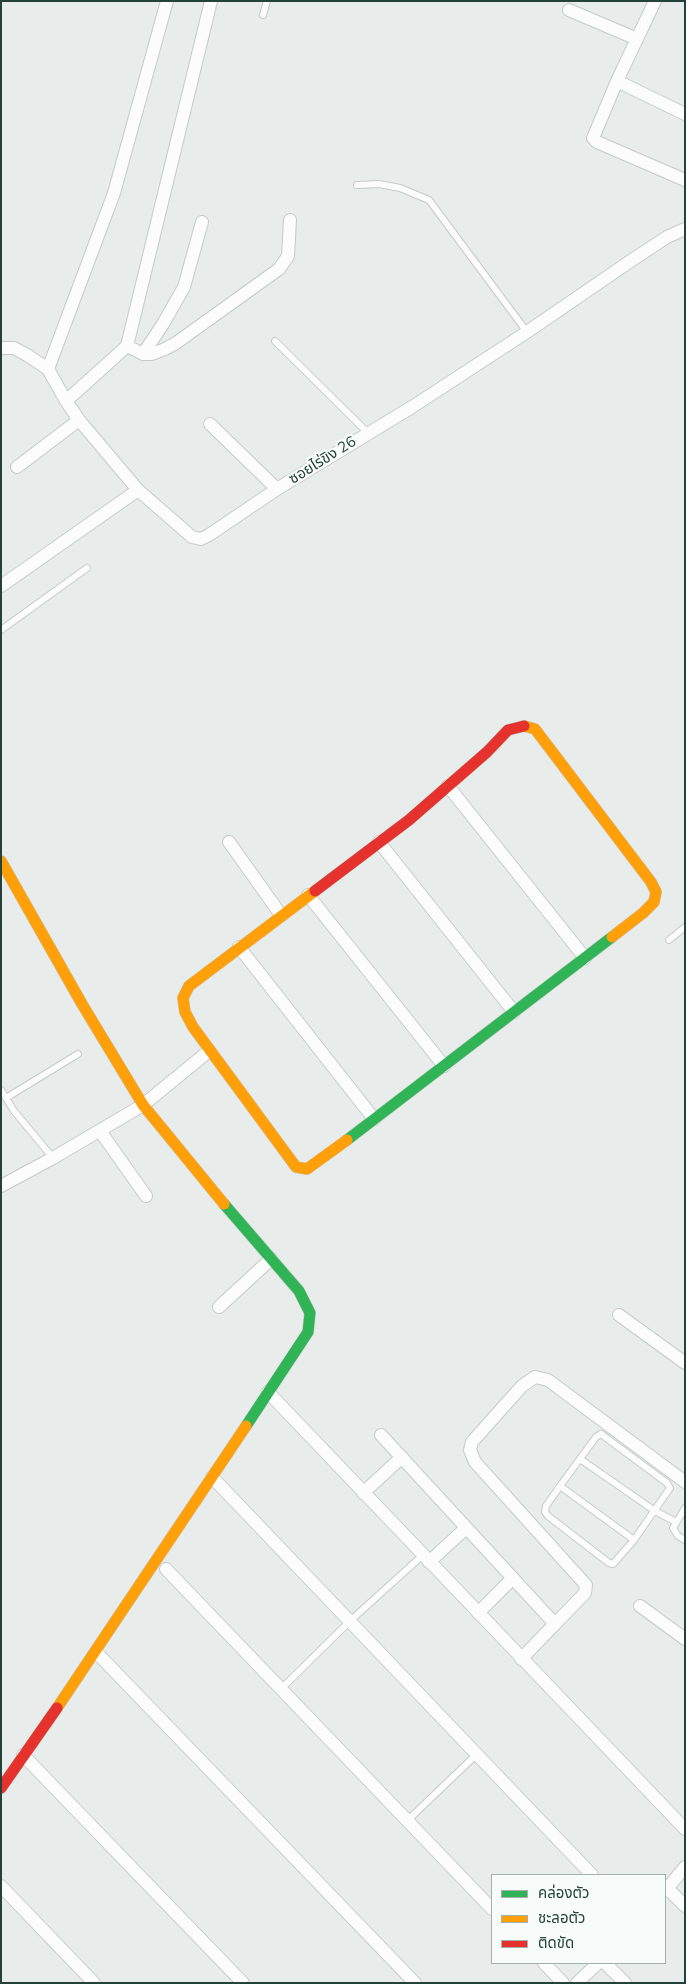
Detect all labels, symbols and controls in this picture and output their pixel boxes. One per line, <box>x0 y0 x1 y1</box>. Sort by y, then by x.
street label: ซอยไร่ขิง 26 <box>286 433 360 489</box>
legend <box>491 1874 666 1964</box>
text: คล่องตัว <box>538 1883 589 1903</box>
text: ชะลอตัว <box>538 1908 585 1928</box>
text: ติดขัด <box>538 1933 574 1953</box>

